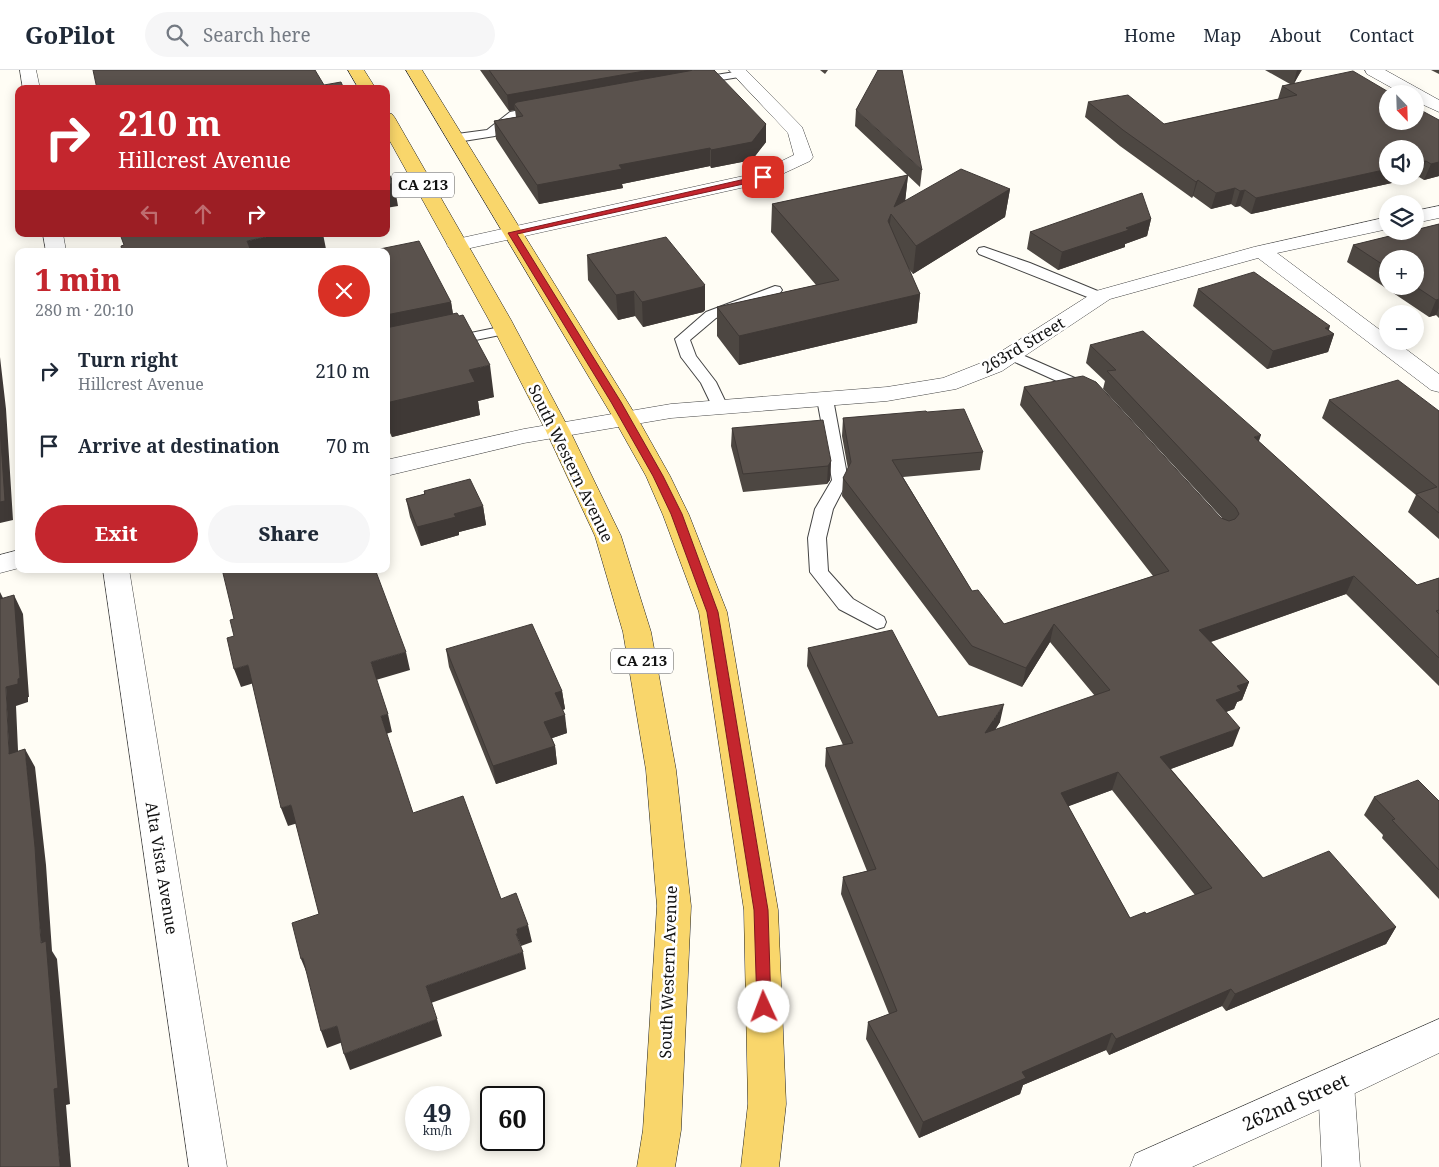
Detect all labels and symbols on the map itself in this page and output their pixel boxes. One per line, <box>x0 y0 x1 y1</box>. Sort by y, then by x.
north arrow <box>1379 85 1424 130</box>
pin <box>742 156 784 198</box>
road number: CA 213 <box>392 172 454 198</box>
street label: 263rd Street <box>977 311 1069 378</box>
street label: South Western Avenue <box>523 380 619 546</box>
road number: CA 213 <box>611 648 673 674</box>
street label: Alta Vista Avenue <box>141 800 183 936</box>
street label: South Western Avenue <box>654 885 682 1059</box>
position arrow <box>737 980 789 1032</box>
street label: 262nd Street <box>1238 1067 1353 1137</box>
speed limit sign: 60 <box>480 1086 545 1151</box>

